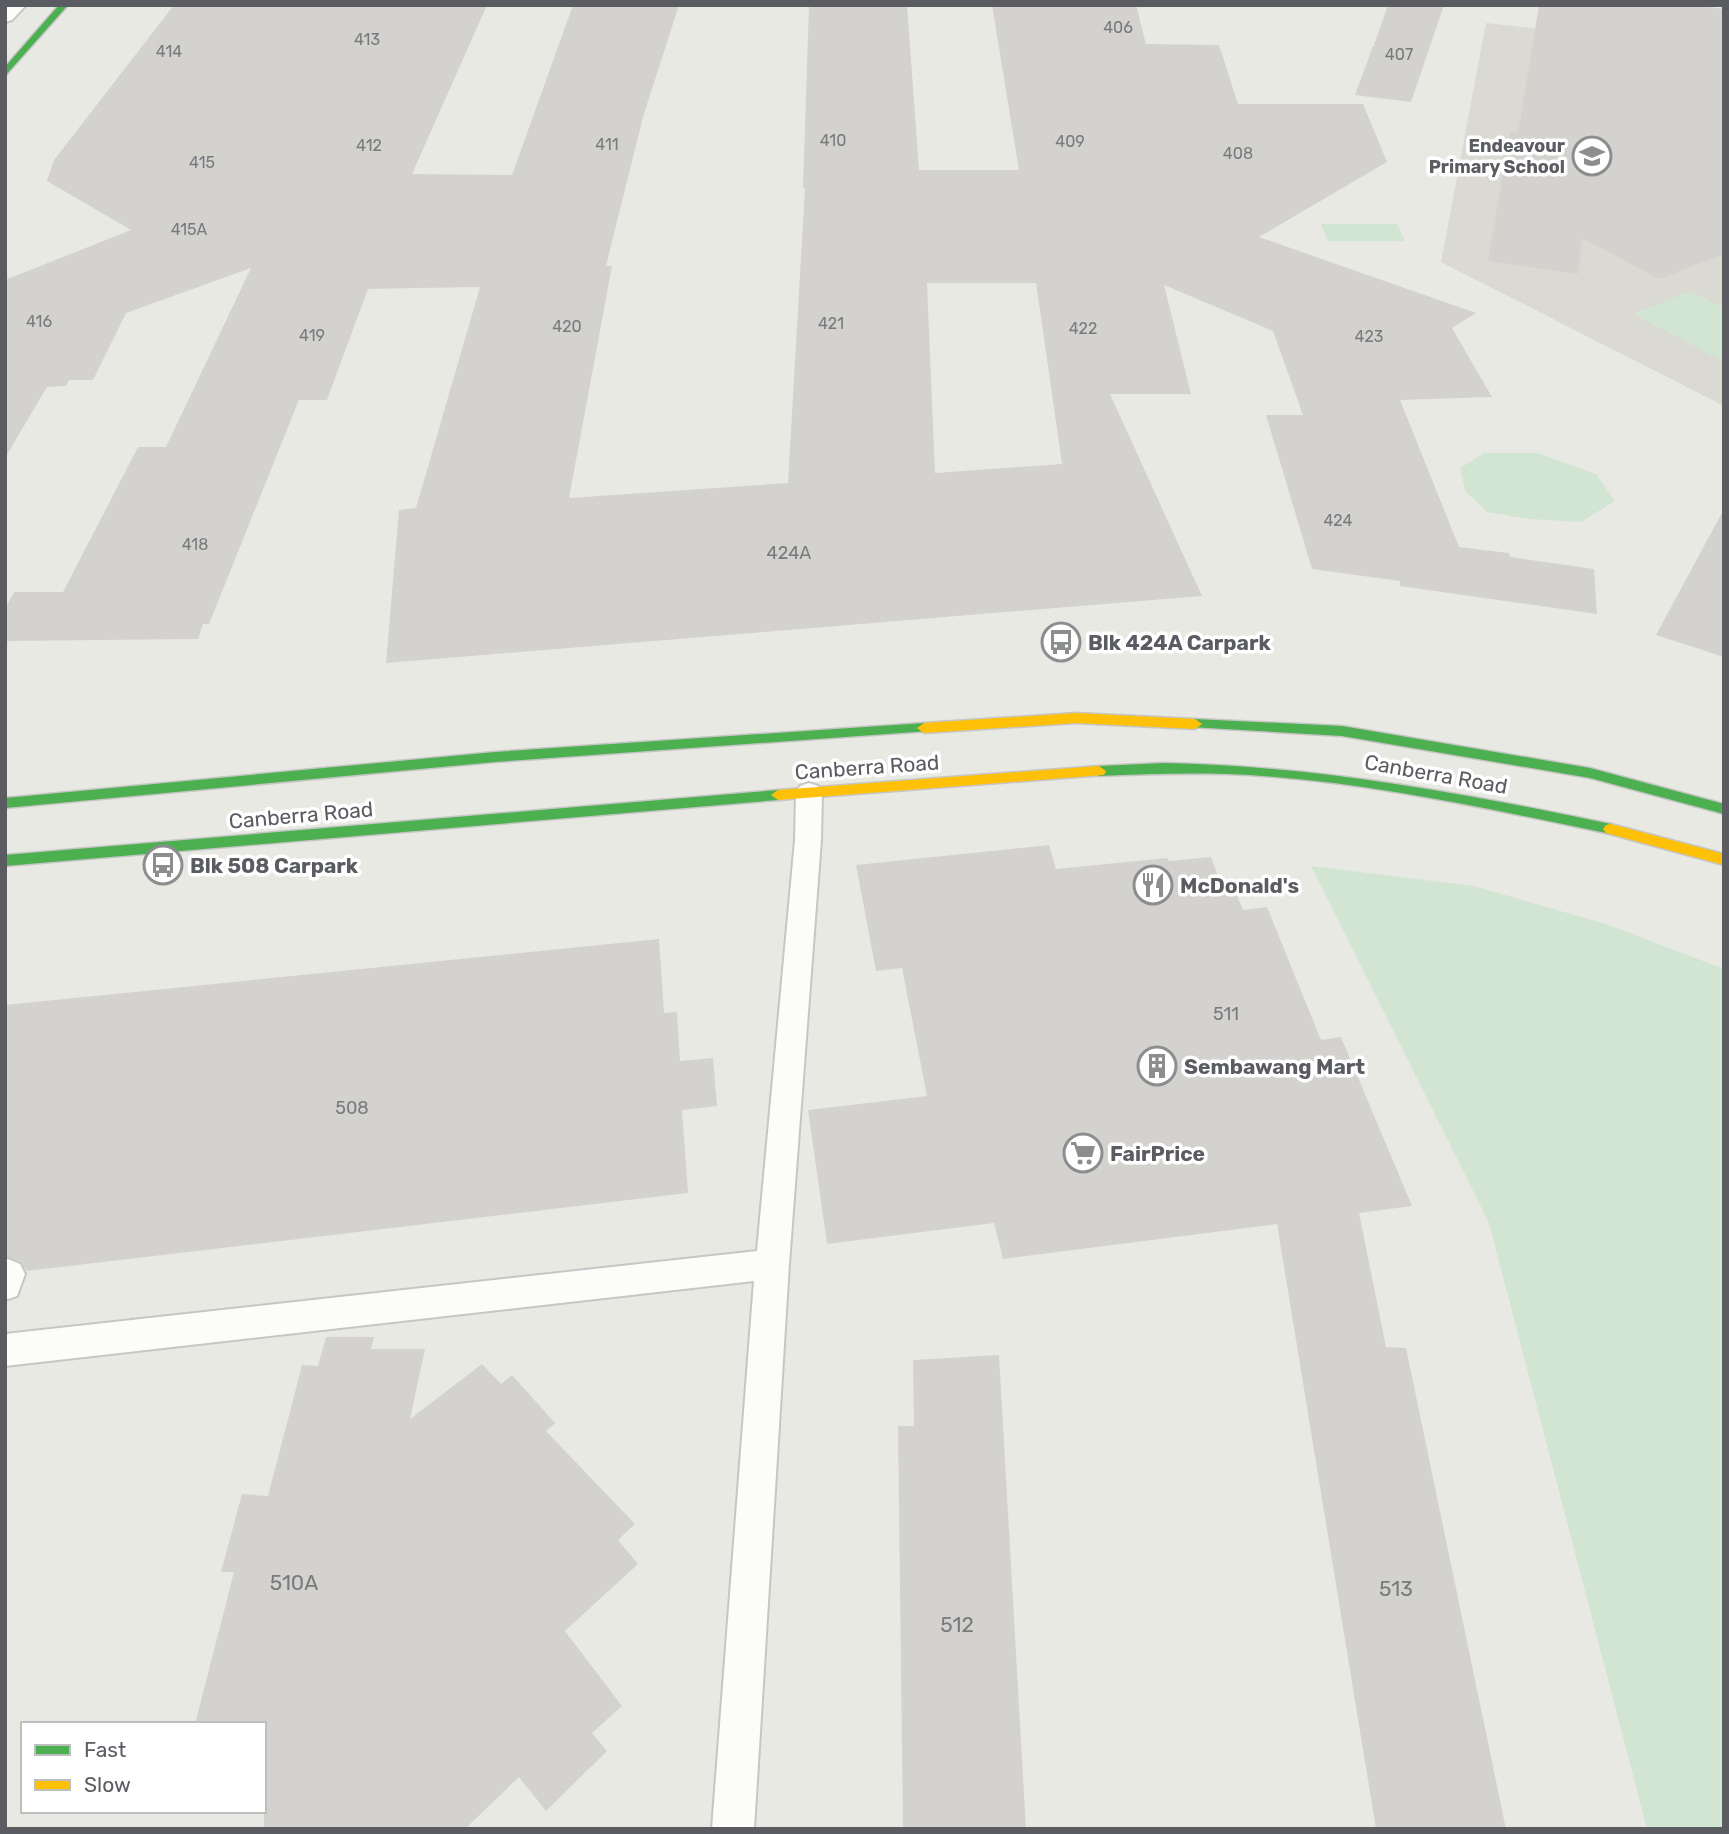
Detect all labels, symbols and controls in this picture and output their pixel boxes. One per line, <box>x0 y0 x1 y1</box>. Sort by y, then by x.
house number: 406 <box>1103 18 1133 37</box>
house number: 413 <box>354 30 380 49</box>
house number: 414 <box>156 42 182 61</box>
house number: 407 <box>1385 45 1413 64</box>
house number: 410 <box>820 131 846 150</box>
house number: 409 <box>1055 132 1085 151</box>
house number: 411 <box>595 135 619 154</box>
place label: Endeavour Primary School <box>1429 135 1565 178</box>
school or university icon: Endeavour Primary School <box>1571 135 1613 177</box>
house number: 412 <box>356 136 382 155</box>
house number: 408 <box>1223 144 1253 163</box>
house number: 415 <box>189 153 215 172</box>
house number: 415A <box>171 220 208 239</box>
house number: 416 <box>26 312 52 331</box>
house number: 421 <box>818 314 844 333</box>
house number: 420 <box>552 317 582 336</box>
house number: 422 <box>1069 319 1097 338</box>
house number: 419 <box>299 326 325 345</box>
house number: 423 <box>1355 327 1383 346</box>
house number: 424 <box>1323 511 1353 530</box>
house number: 418 <box>182 535 208 554</box>
house number: 424A <box>767 542 811 564</box>
bus stop icon: Blk 424A Carpark <box>1040 621 1082 663</box>
place label: Blk 424A Carpark <box>1088 630 1272 655</box>
street label: Canberra Road <box>794 749 940 785</box>
street label: Canberra Road <box>1363 749 1509 799</box>
street label: Canberra Road <box>228 796 374 834</box>
bus stop icon: Blk 508 Carpark <box>142 844 184 886</box>
place label: Blk 508 Carpark <box>190 853 359 878</box>
restaurant icon: McDonald's <box>1132 864 1174 906</box>
place label: McDonald's <box>1180 873 1299 898</box>
house number: 511 <box>1213 1003 1239 1025</box>
building icon: Sembawang Mart <box>1136 1045 1178 1087</box>
place label: Sembawang Mart <box>1184 1054 1365 1079</box>
house number: 508 <box>335 1097 369 1119</box>
supermarket icon: FairPrice <box>1062 1132 1104 1174</box>
place label: FairPrice <box>1110 1141 1205 1166</box>
house number: 510A <box>270 1570 318 1595</box>
house number: 513 <box>1379 1576 1413 1601</box>
house number: 512 <box>940 1612 974 1637</box>
legend <box>21 1722 266 1813</box>
text: Fast <box>84 1737 126 1762</box>
text: Slow <box>84 1772 131 1797</box>

